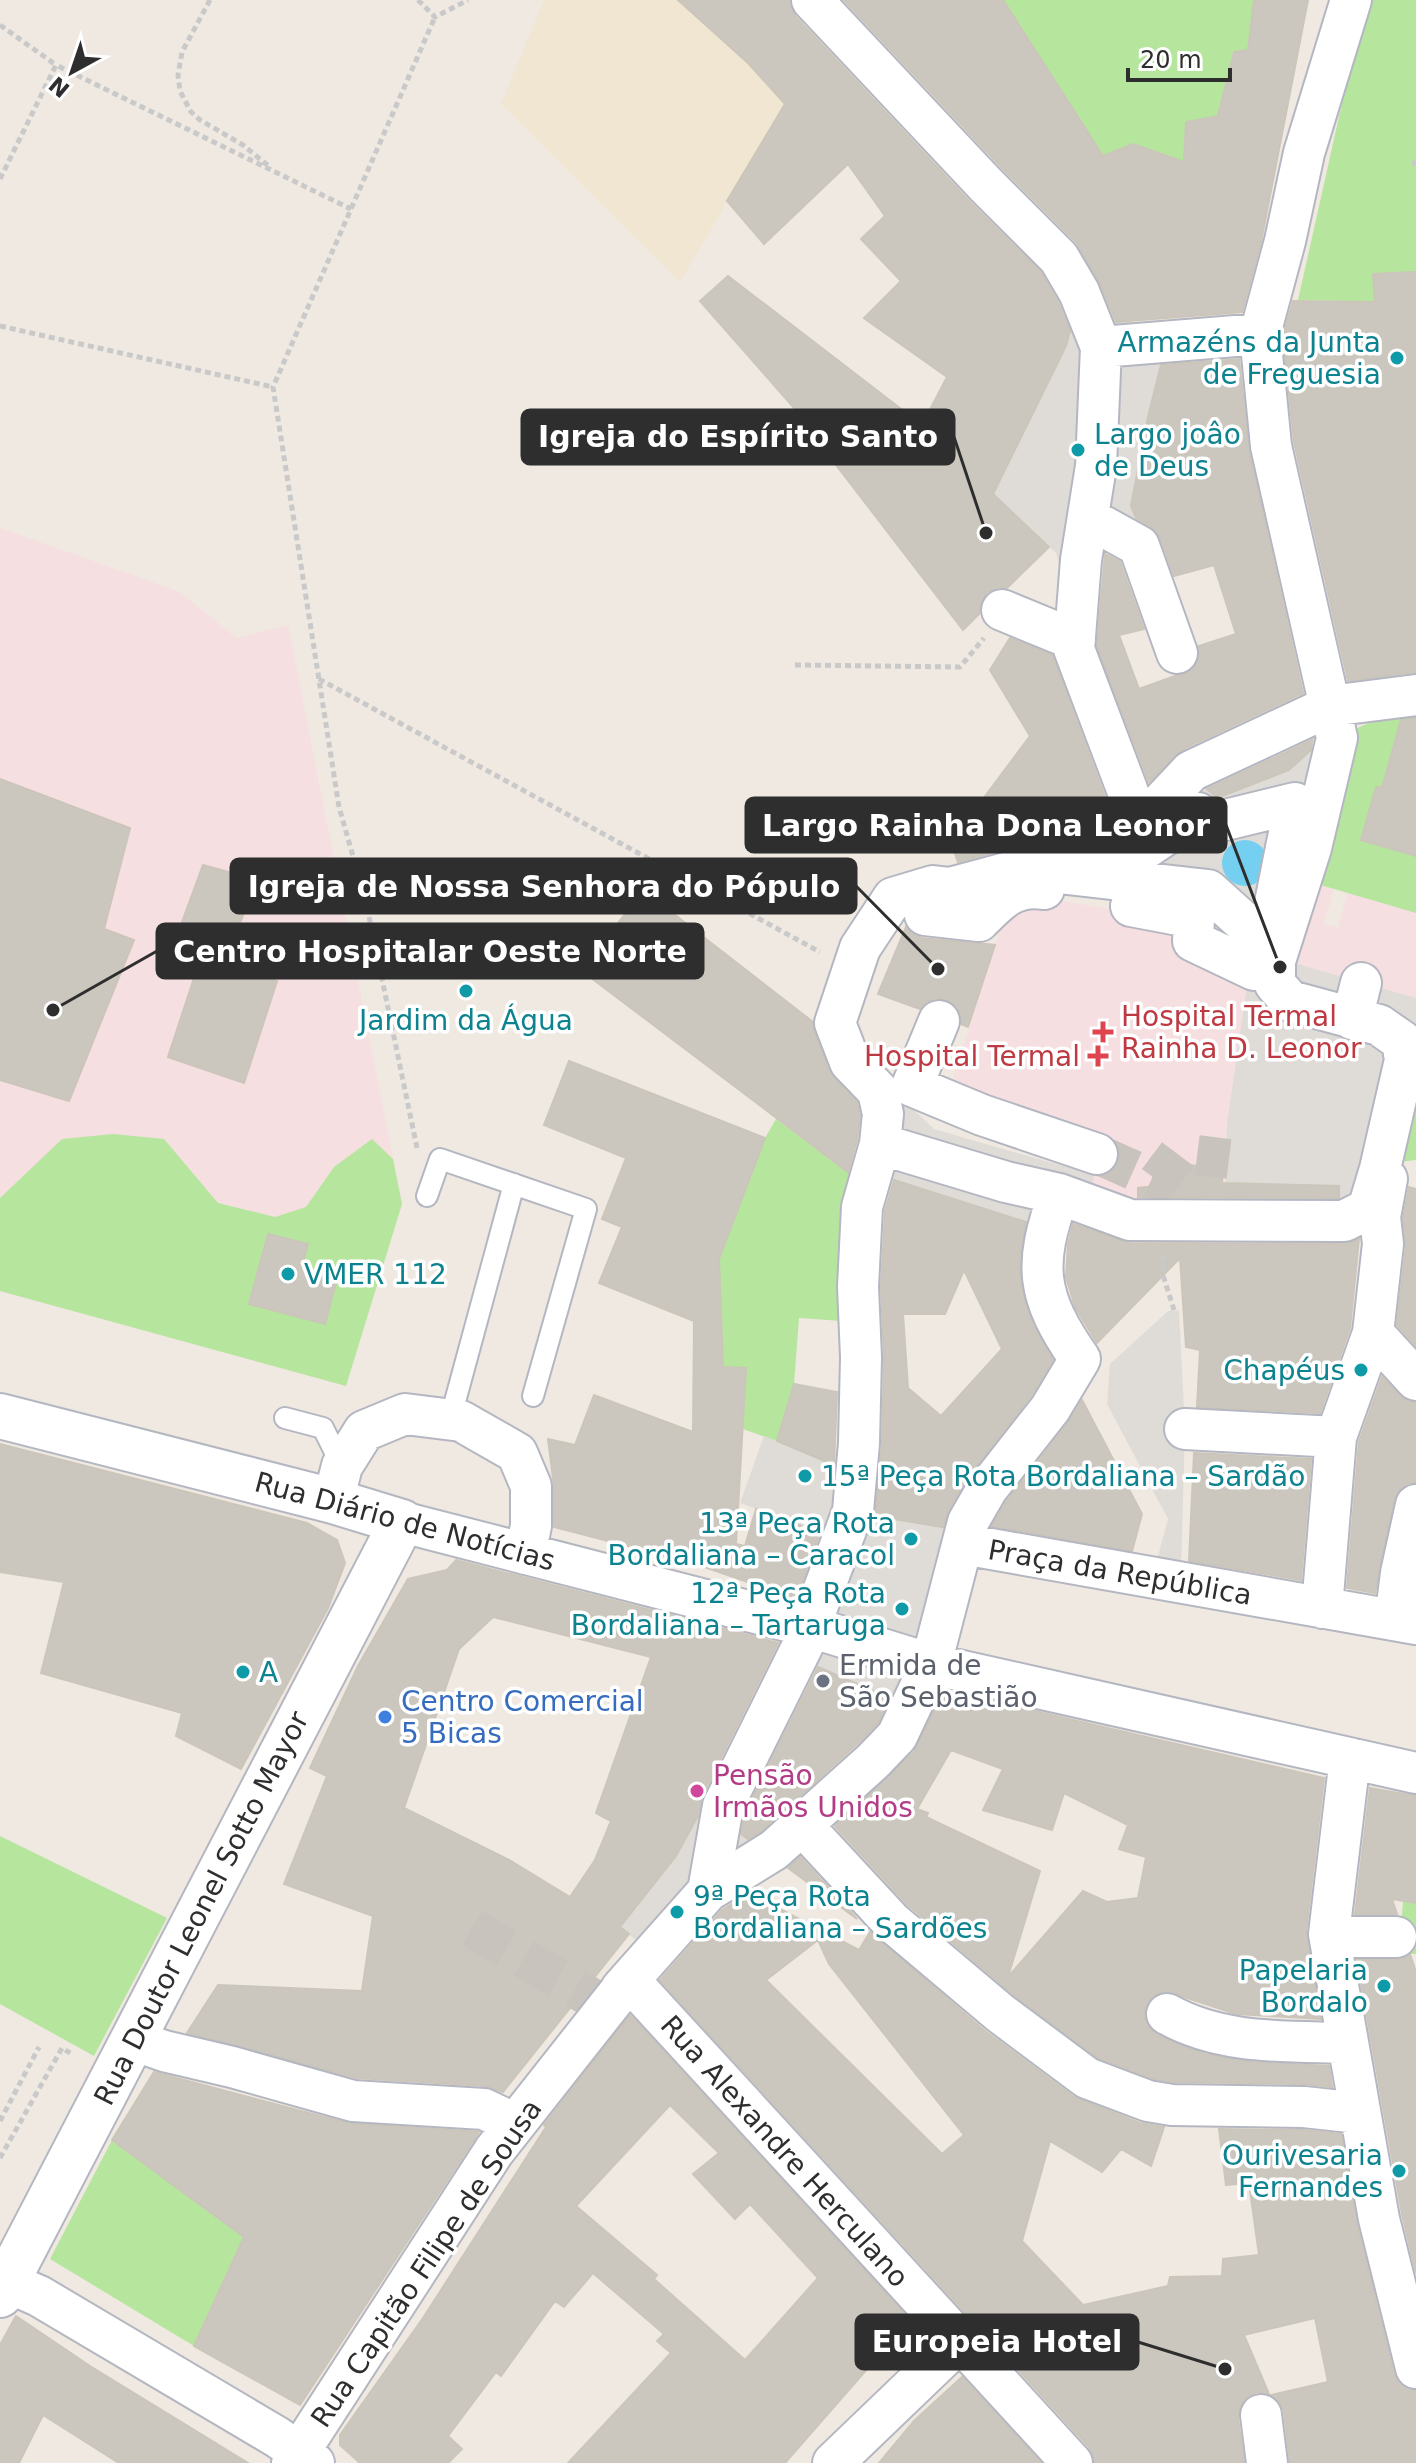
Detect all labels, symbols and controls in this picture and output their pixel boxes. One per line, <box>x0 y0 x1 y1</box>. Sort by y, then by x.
north arrow <box>32 32 112 112</box>
scale bar <box>1128 32 1230 82</box>
text: 20 m <box>1140 46 1202 74</box>
text: N <box>44 71 75 102</box>
place label: Armazéns da Junta de Freguesia <box>1118 326 1381 391</box>
marker: Armazéns da Junta de Freguesia <box>1388 349 1406 367</box>
callout: Igreja do Espírito Santo <box>522 410 954 464</box>
place label: Largo joâo de Deus <box>1094 418 1241 483</box>
text: Igreja do Espírito Santo <box>538 419 938 454</box>
marker: Largo joâo de Deus <box>1069 441 1087 459</box>
callout: Largo Rainha Dona Leonor <box>746 798 1226 852</box>
text: Largo Rainha Dona Leonor <box>762 808 1210 843</box>
callout: Igreja de Nossa Senhora do Pópulo <box>231 859 856 913</box>
text: Igreja de Nossa Senhora do Pópulo <box>248 869 840 904</box>
callout: Centro Hospitalar Oeste Norte <box>157 924 703 978</box>
text: Centro Hospitalar Oeste Norte <box>173 934 687 969</box>
marker: Jardim da Água <box>457 982 475 1000</box>
place label: Hospital Termal Rainha D. Leonor <box>1121 1000 1362 1065</box>
place label: Jardim da Água <box>357 1003 573 1037</box>
marker: Hospital Termal Rainha D. Leonor <box>1092 1021 1114 1043</box>
place label: Hospital Termal <box>864 1040 1080 1073</box>
marker: Hospital Termal <box>1087 1045 1109 1067</box>
place label: VMER 112 <box>304 1258 447 1291</box>
marker: VMER 112 <box>279 1265 297 1283</box>
place label: Chapéus <box>1223 1354 1345 1387</box>
marker: Chapéus <box>1352 1361 1370 1379</box>
place label: 15ª Peça Rota Bordaliana – Sardão <box>821 1460 1305 1493</box>
street label: Rua Diário de Notícias <box>251 1465 559 1577</box>
marker: 15ª Peça Rota Bordaliana – Sardão <box>796 1467 814 1485</box>
place label: 13ª Peça Rota Bordaliana – Caracol <box>608 1507 895 1572</box>
marker: 13ª Peça Rota Bordaliana – Caracol <box>902 1530 920 1548</box>
street label: Praça da República <box>985 1533 1254 1612</box>
place label: 12ª Peça Rota Bordaliana – Tartaruga <box>571 1577 886 1642</box>
marker: 12ª Peça Rota Bordaliana – Tartaruga <box>893 1600 911 1618</box>
place label: Ermida de São Sebastião <box>839 1649 1038 1714</box>
place label: A <box>259 1656 278 1689</box>
marker: A <box>234 1663 252 1681</box>
marker: Ermida de São Sebastião <box>814 1672 832 1690</box>
place label: Centro Comercial 5 Bicas <box>401 1685 644 1750</box>
street label: Rua Doutor Leonel Sotto Mayor <box>87 1705 316 2111</box>
marker: Centro Comercial 5 Bicas <box>376 1708 394 1726</box>
place label: Pensão Irmãos Unidos <box>713 1759 913 1824</box>
marker: Pensão Irmãos Unidos <box>688 1782 706 1800</box>
place label: 9ª Peça Rota Bordaliana – Sardões <box>693 1880 987 1945</box>
marker: 9ª Peça Rota Bordaliana – Sardões <box>668 1903 686 1921</box>
place label: Papelaria Bordalo <box>1239 1954 1368 2019</box>
marker: Papelaria Bordalo <box>1375 1977 1393 1995</box>
street label: Rua Alexandre Herculano <box>654 2009 915 2294</box>
street label: Rua Capitão Filipe de Sousa <box>304 2093 549 2433</box>
place label: Ourivesaria Fernandes <box>1222 2139 1383 2204</box>
marker: Ourivesaria Fernandes <box>1390 2162 1408 2180</box>
callout: Europeia Hotel <box>856 2315 1138 2369</box>
text: Europeia Hotel <box>872 2324 1122 2359</box>

